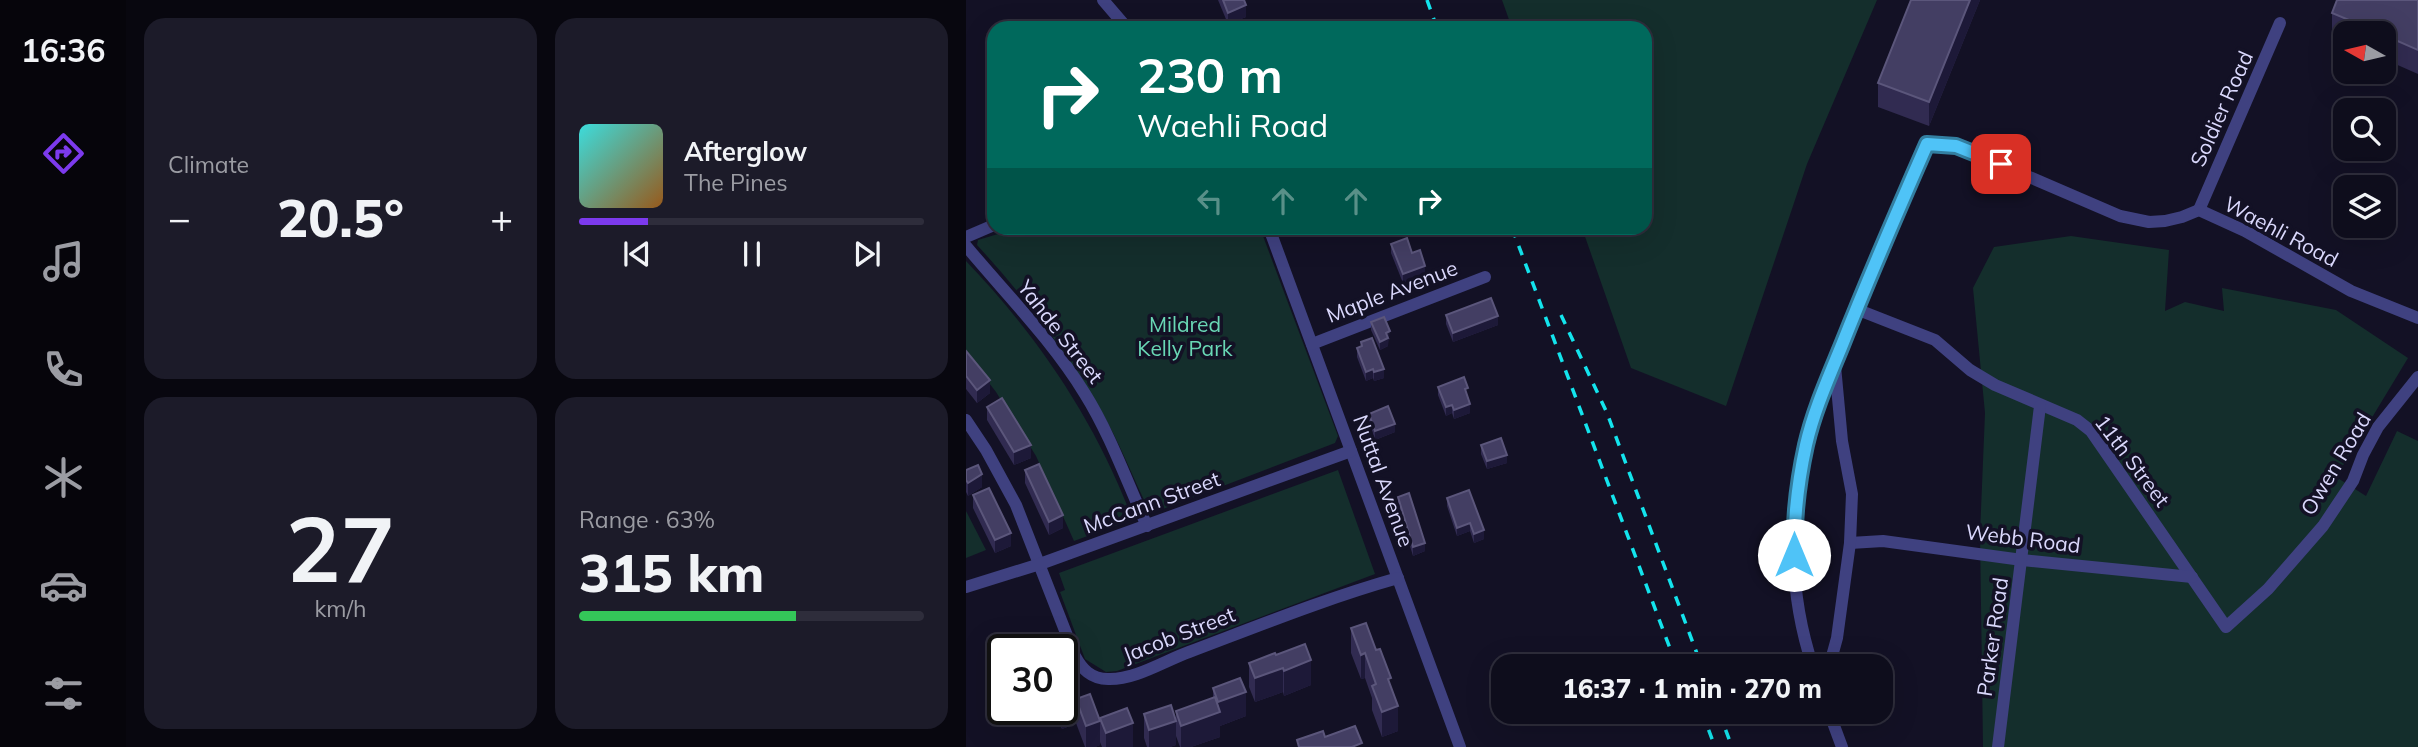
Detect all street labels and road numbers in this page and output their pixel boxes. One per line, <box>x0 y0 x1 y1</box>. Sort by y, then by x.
street label: Soldier Road <box>2184 47 2258 170</box>
street label: Waehli Road <box>2220 190 2343 272</box>
street label: Maple Avenue <box>1322 254 1461 328</box>
street label: Yahde Street <box>1012 274 1109 388</box>
street label: Owen Road <box>2294 407 2376 519</box>
street label: 11th Street <box>2090 409 2176 512</box>
street label: Nuttal Avenue <box>1348 411 1420 550</box>
street label: McCann Street <box>1080 465 1223 539</box>
street label: Webb Road <box>1964 518 2082 558</box>
street label: Parker Road <box>1971 576 2013 698</box>
street label: Jacob Street <box>1119 601 1238 667</box>

